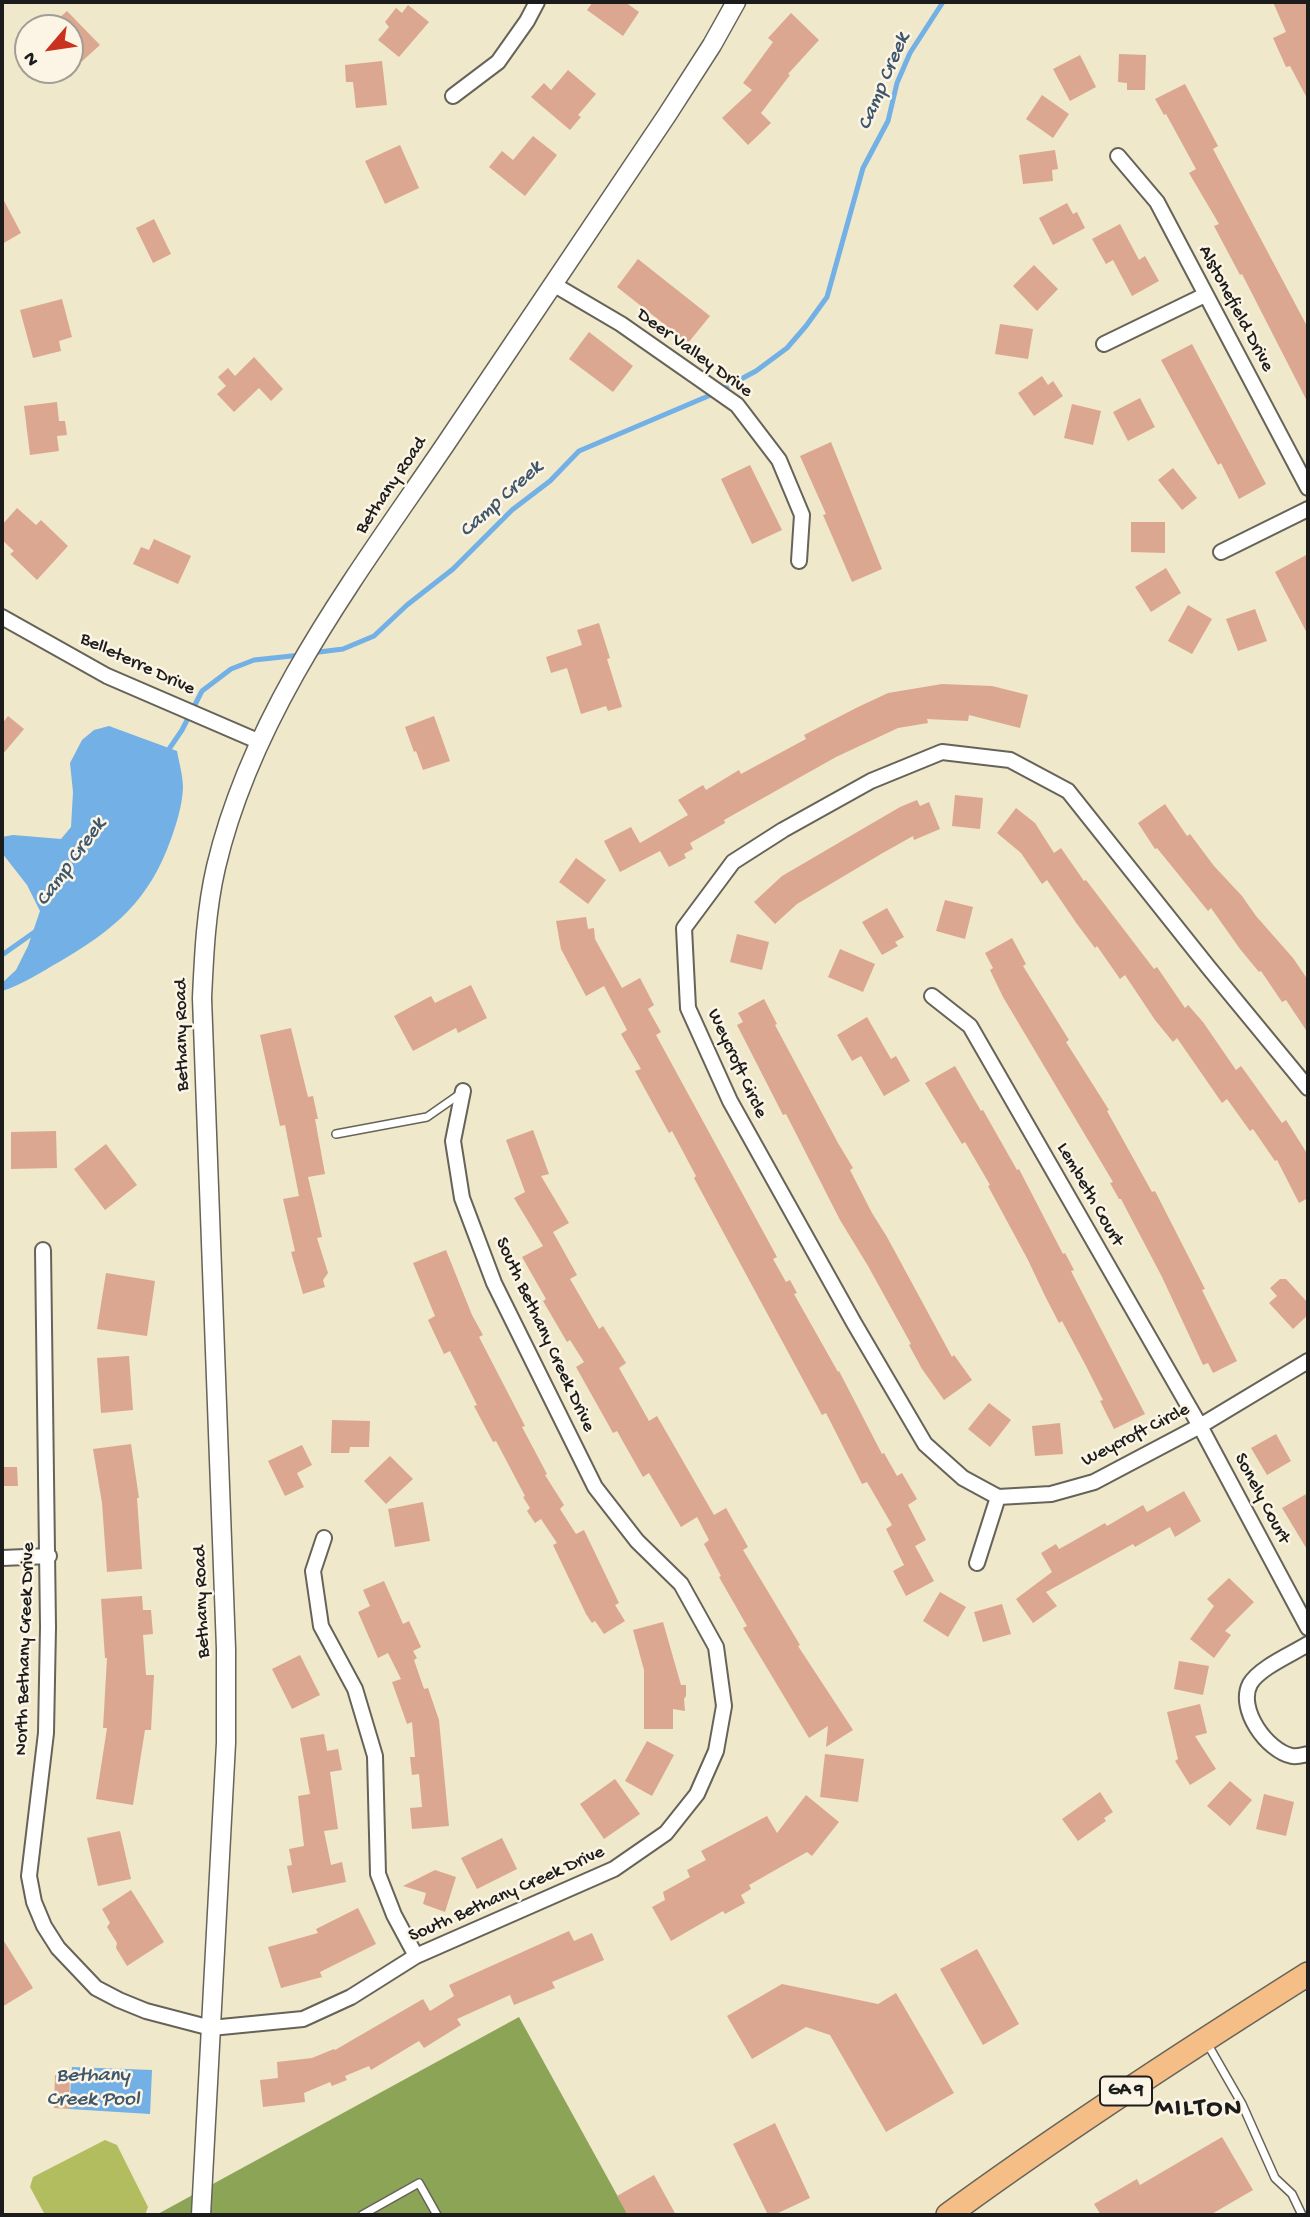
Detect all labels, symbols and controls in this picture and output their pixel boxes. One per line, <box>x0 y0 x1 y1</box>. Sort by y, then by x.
north arrow <box>14 14 84 84</box>
water label: Camp Creek <box>853 30 917 134</box>
text: N <box>19 47 45 69</box>
street label: Alstonefield Drive <box>1192 242 1278 376</box>
street label: Deer Valley Drive <box>632 304 756 404</box>
street label: Bethany Road <box>351 433 433 539</box>
water label: Camp Creek <box>455 456 549 544</box>
street label: Belleterre Drive <box>76 628 198 702</box>
water label: Camp Creek <box>32 814 112 912</box>
street label: Bethany Road <box>171 979 195 1091</box>
street label: Weycroft Circle <box>701 1006 771 1122</box>
street label: Lembeth Court <box>1050 1139 1128 1251</box>
street label: South Bethany Creek Drive <box>489 1234 599 1436</box>
street label: Weycroft Circle <box>1078 1399 1194 1473</box>
street label: Sonely Court <box>1228 1450 1294 1548</box>
street label: North Bethany Creek Drive <box>11 1542 41 1756</box>
street label: Bethany Road <box>190 1545 216 1659</box>
street label: South Bethany Creek Drive <box>406 1841 608 1949</box>
water label: Bethany Creek Pool <box>47 2064 139 2114</box>
road number: GA 9 <box>1100 2076 1152 2106</box>
district label: MILTON <box>1156 2094 1242 2126</box>

